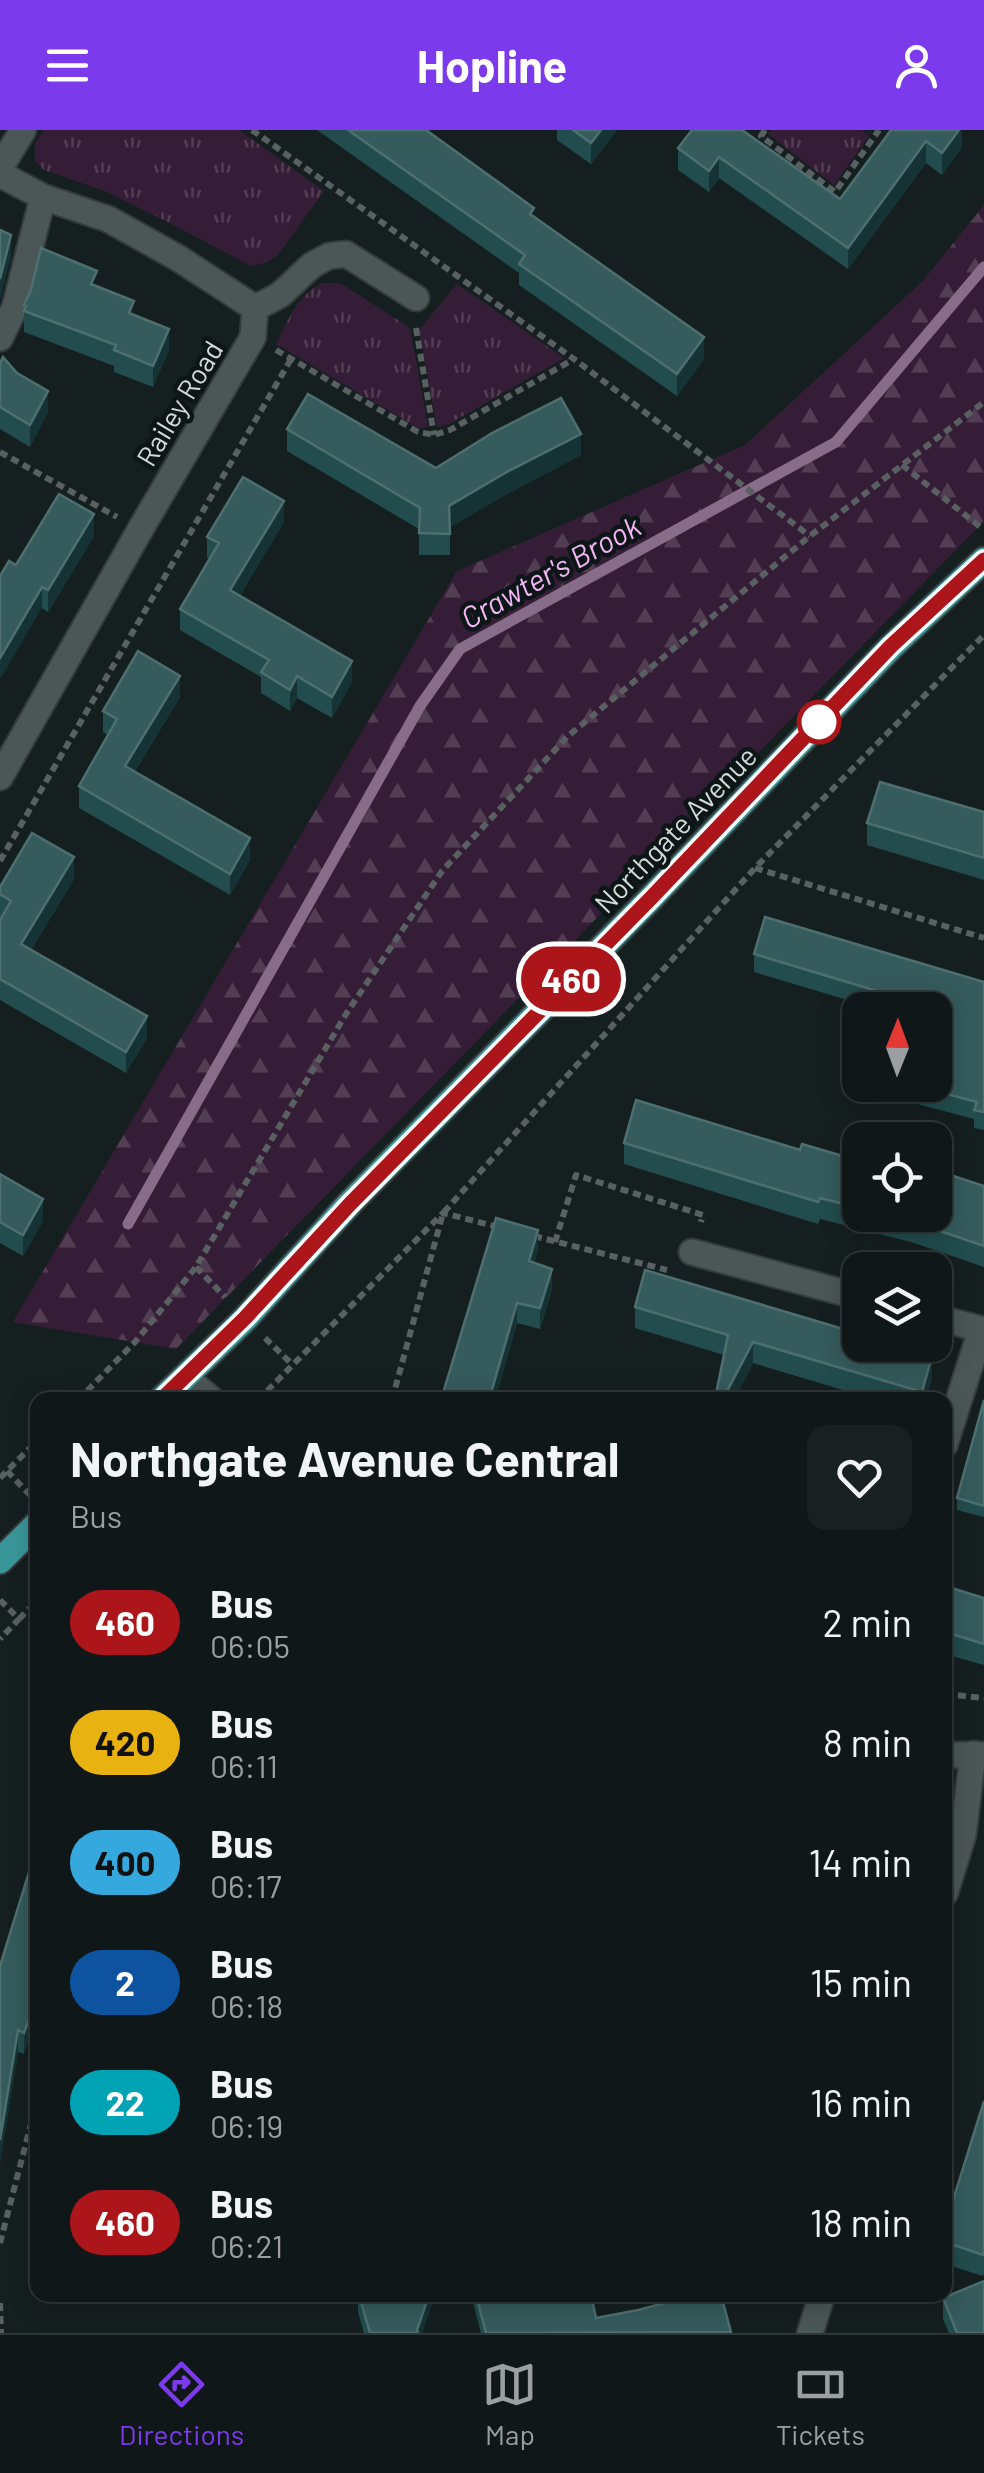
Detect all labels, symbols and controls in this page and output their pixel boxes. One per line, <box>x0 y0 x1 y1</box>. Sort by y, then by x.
icon: menu <box>40 38 95 93</box>
text: Hopline <box>417 38 567 92</box>
icon: person <box>889 38 944 93</box>
street label: Railey Road <box>128 334 230 472</box>
water label: Crawter's Brook <box>454 507 646 635</box>
unlabelled marker <box>798 701 840 743</box>
street label: Northgate Avenue <box>587 739 763 919</box>
line badge: 460 <box>514 946 628 1012</box>
text: 460 <box>541 958 601 1000</box>
north arrow <box>842 992 952 1102</box>
map controls <box>842 992 952 1362</box>
button: locate <box>842 1122 952 1232</box>
button: layers <box>842 1252 952 1362</box>
button: heart <box>807 1425 912 1530</box>
text: Northgate Avenue Central <box>70 1429 620 1487</box>
text: Bus <box>70 1496 122 1534</box>
text: Bus <box>210 1580 273 1626</box>
text: 2 min <box>822 1599 912 1645</box>
text: 460 <box>95 1601 155 1643</box>
text: 06:05 <box>210 1626 290 1664</box>
text: Bus <box>210 1700 273 1746</box>
text: 8 min <box>823 1719 912 1765</box>
text: 420 <box>95 1721 155 1763</box>
text: 06:11 <box>210 1746 278 1784</box>
text: Bus <box>210 1820 273 1866</box>
text: 14 min <box>809 1839 912 1885</box>
text: 400 <box>94 1841 156 1883</box>
text: 06:17 <box>210 1866 282 1904</box>
text: Bus <box>210 1940 273 1986</box>
text: 15 min <box>810 1959 912 2005</box>
text: 2 <box>115 1961 135 2003</box>
text: 06:18 <box>210 1986 283 2024</box>
text: Bus <box>210 2060 273 2106</box>
text: 16 min <box>810 2079 912 2125</box>
text: 22 <box>105 2081 145 2123</box>
text: 06:19 <box>210 2106 283 2144</box>
text: Bus <box>210 2180 273 2226</box>
text: 18 min <box>810 2199 912 2245</box>
text: 460 <box>95 2201 155 2243</box>
text: 06:21 <box>210 2226 283 2264</box>
tab: Directions <box>119 2357 244 2451</box>
tab: Map <box>482 2357 537 2451</box>
tab: Tickets <box>776 2357 865 2451</box>

